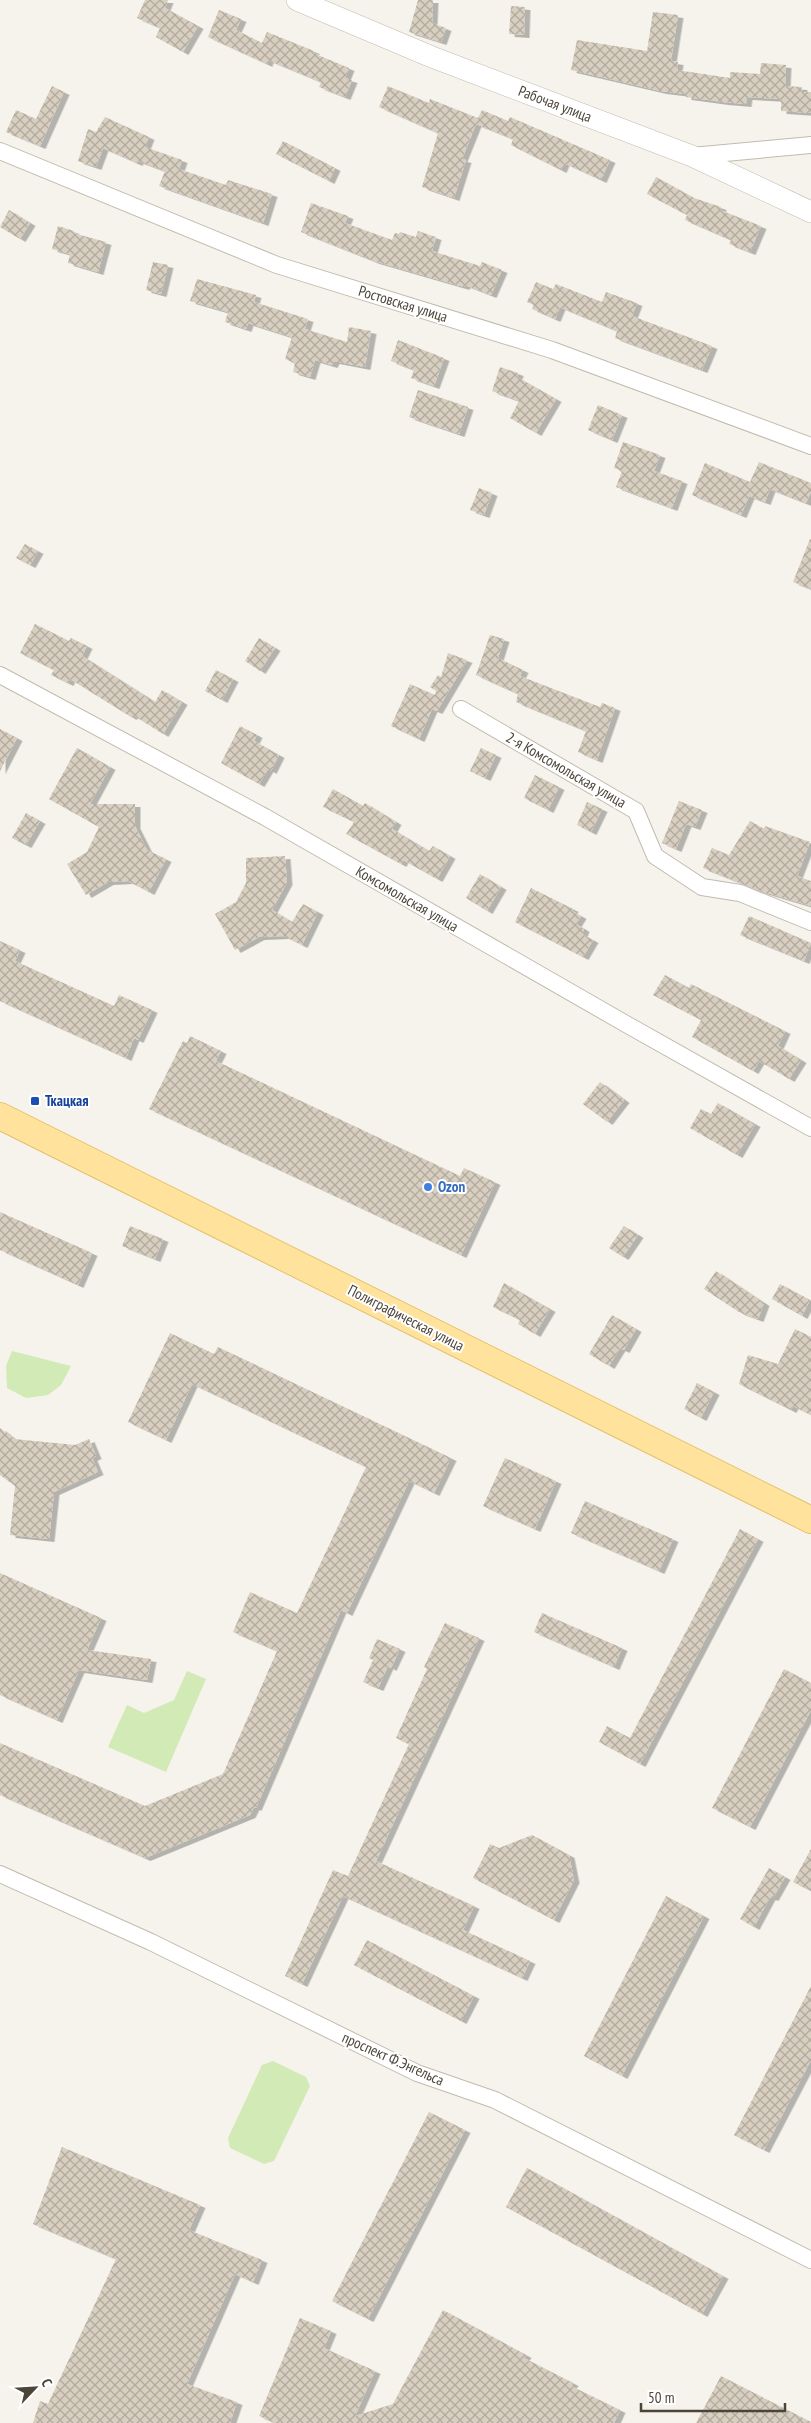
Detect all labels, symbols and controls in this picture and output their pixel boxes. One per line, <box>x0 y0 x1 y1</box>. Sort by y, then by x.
street label: Рабочая улица <box>516 81 595 126</box>
street label: Ростовская улица <box>356 281 450 326</box>
street label: 2-я Комсомольская улица <box>503 727 630 812</box>
street label: Комсомольская улица <box>353 862 462 936</box>
place label: Ткацкая <box>45 1091 89 1110</box>
marker: Ткацкая <box>29 1095 41 1107</box>
place label: Ozon <box>438 1177 465 1196</box>
marker: Ozon <box>422 1181 434 1193</box>
street label: Полиграфическая улица <box>345 1280 467 1355</box>
street label: проспект Ф.Энгельса <box>339 2028 447 2089</box>
north arrow <box>10 2363 60 2413</box>
text: С <box>37 2376 57 2390</box>
scale bar <box>641 2380 785 2412</box>
text: 50 m <box>648 2388 674 2407</box>

